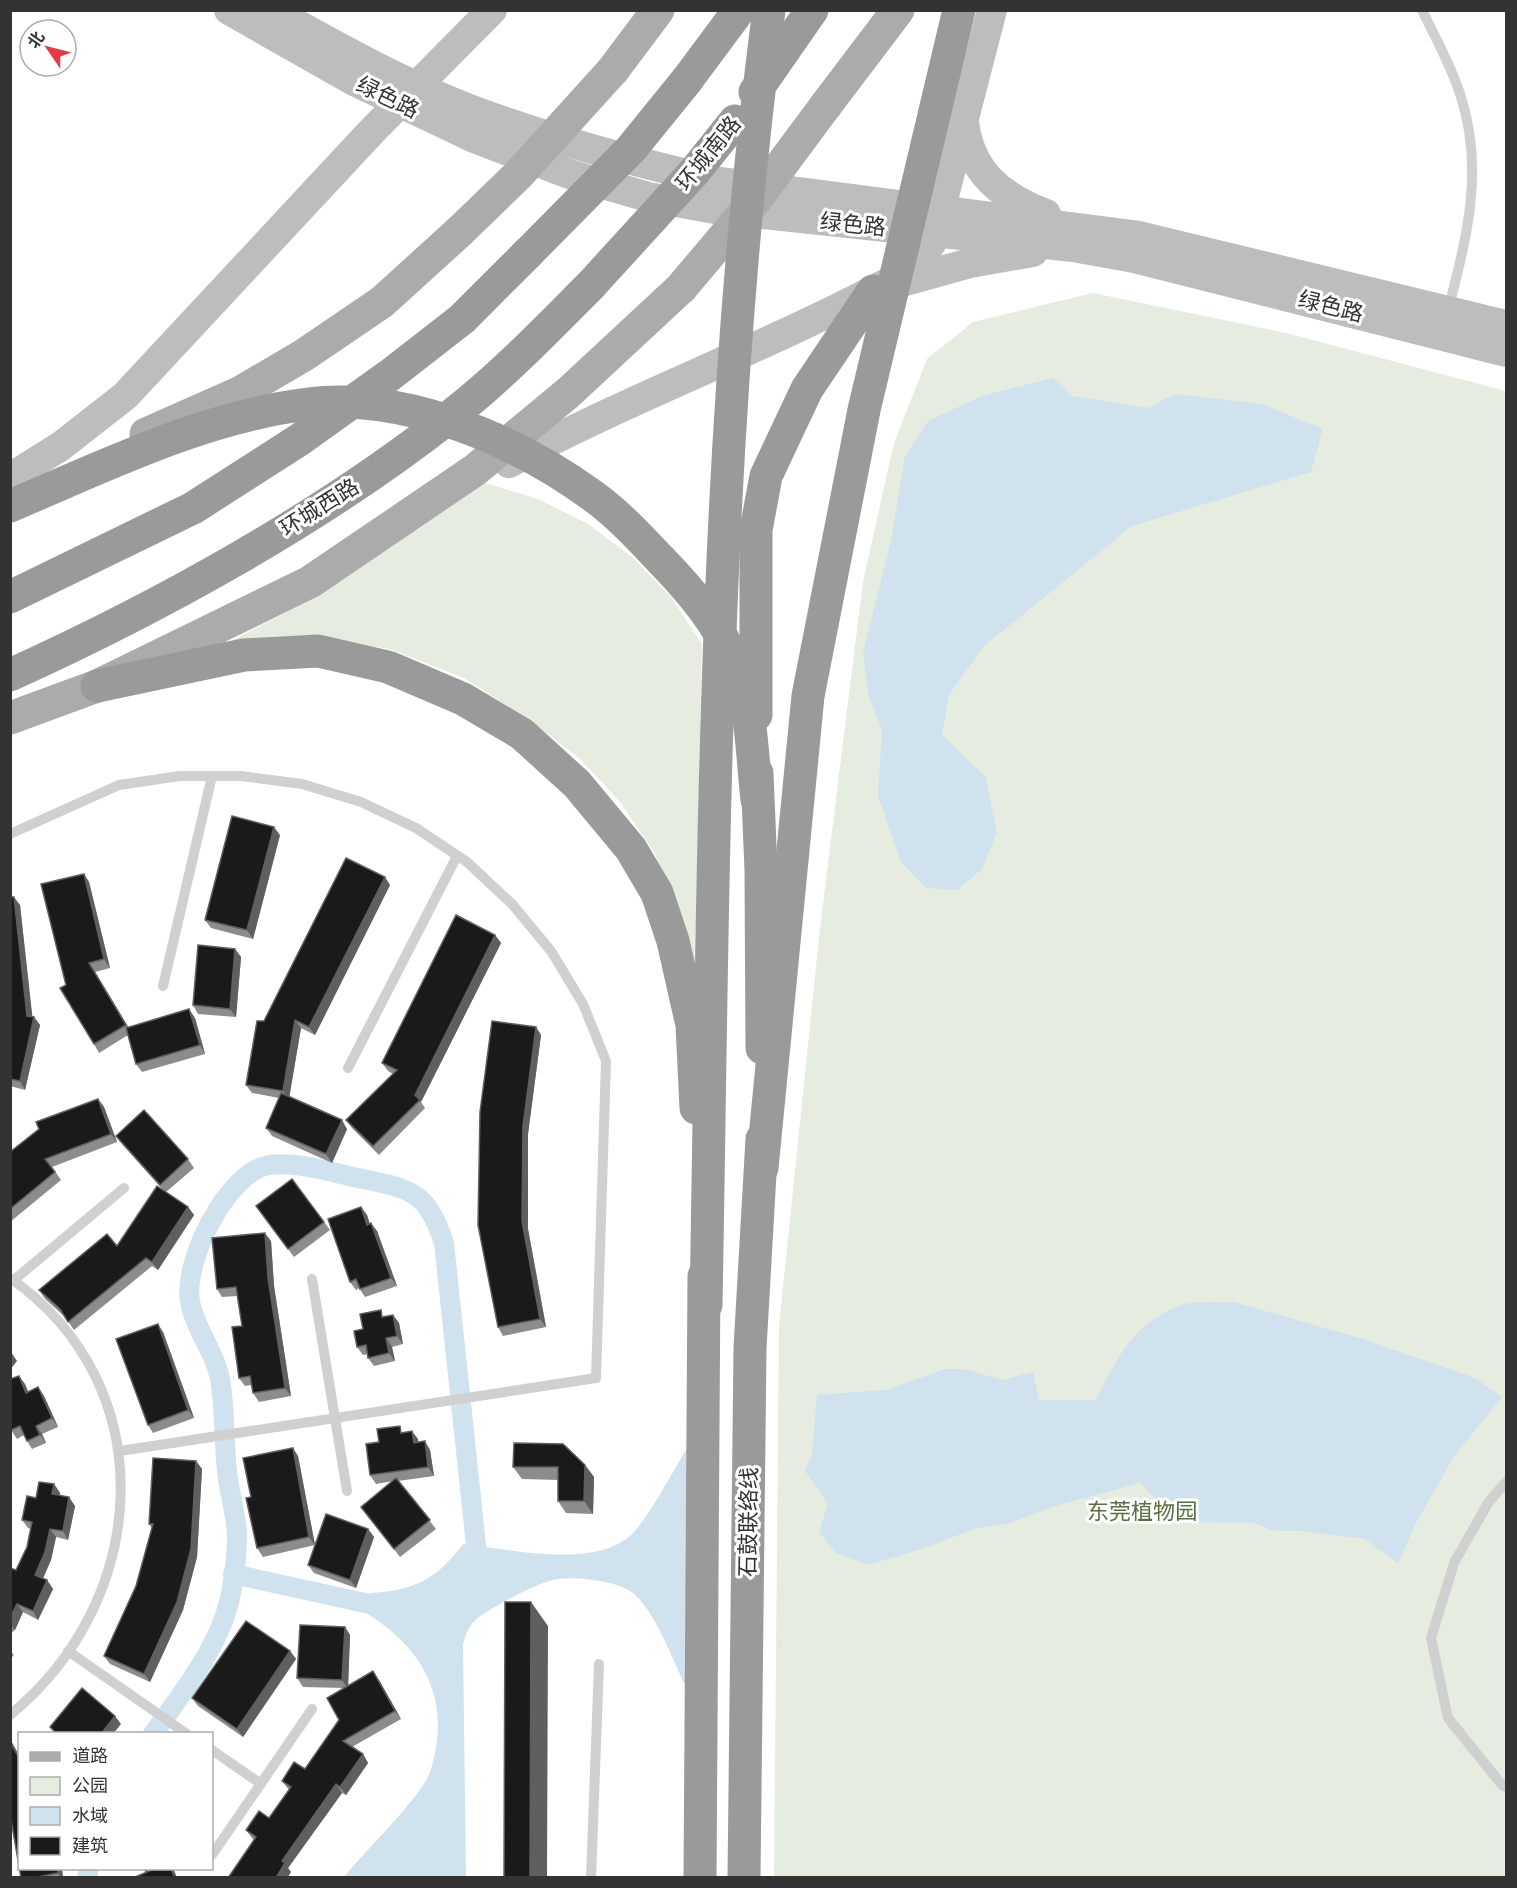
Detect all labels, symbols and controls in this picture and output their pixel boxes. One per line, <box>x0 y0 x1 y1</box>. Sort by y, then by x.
north arrow <box>18 18 78 78</box>
text: 北 <box>24 28 49 52</box>
street label: 绿色路 <box>352 71 423 124</box>
street label: 环城南路 <box>670 111 747 196</box>
street label: 绿色路 <box>819 208 887 241</box>
street label: 绿色路 <box>1296 285 1366 328</box>
street label: 环城西路 <box>275 473 364 542</box>
street label: 石鼓联络线 <box>734 1467 763 1577</box>
park label: 东莞植物园 <box>1087 1498 1197 1525</box>
legend <box>18 1732 213 1870</box>
text: 道路 <box>72 1745 108 1767</box>
text: 公园 <box>72 1775 108 1797</box>
text: 水域 <box>72 1805 108 1827</box>
text: 建筑 <box>72 1835 108 1857</box>

